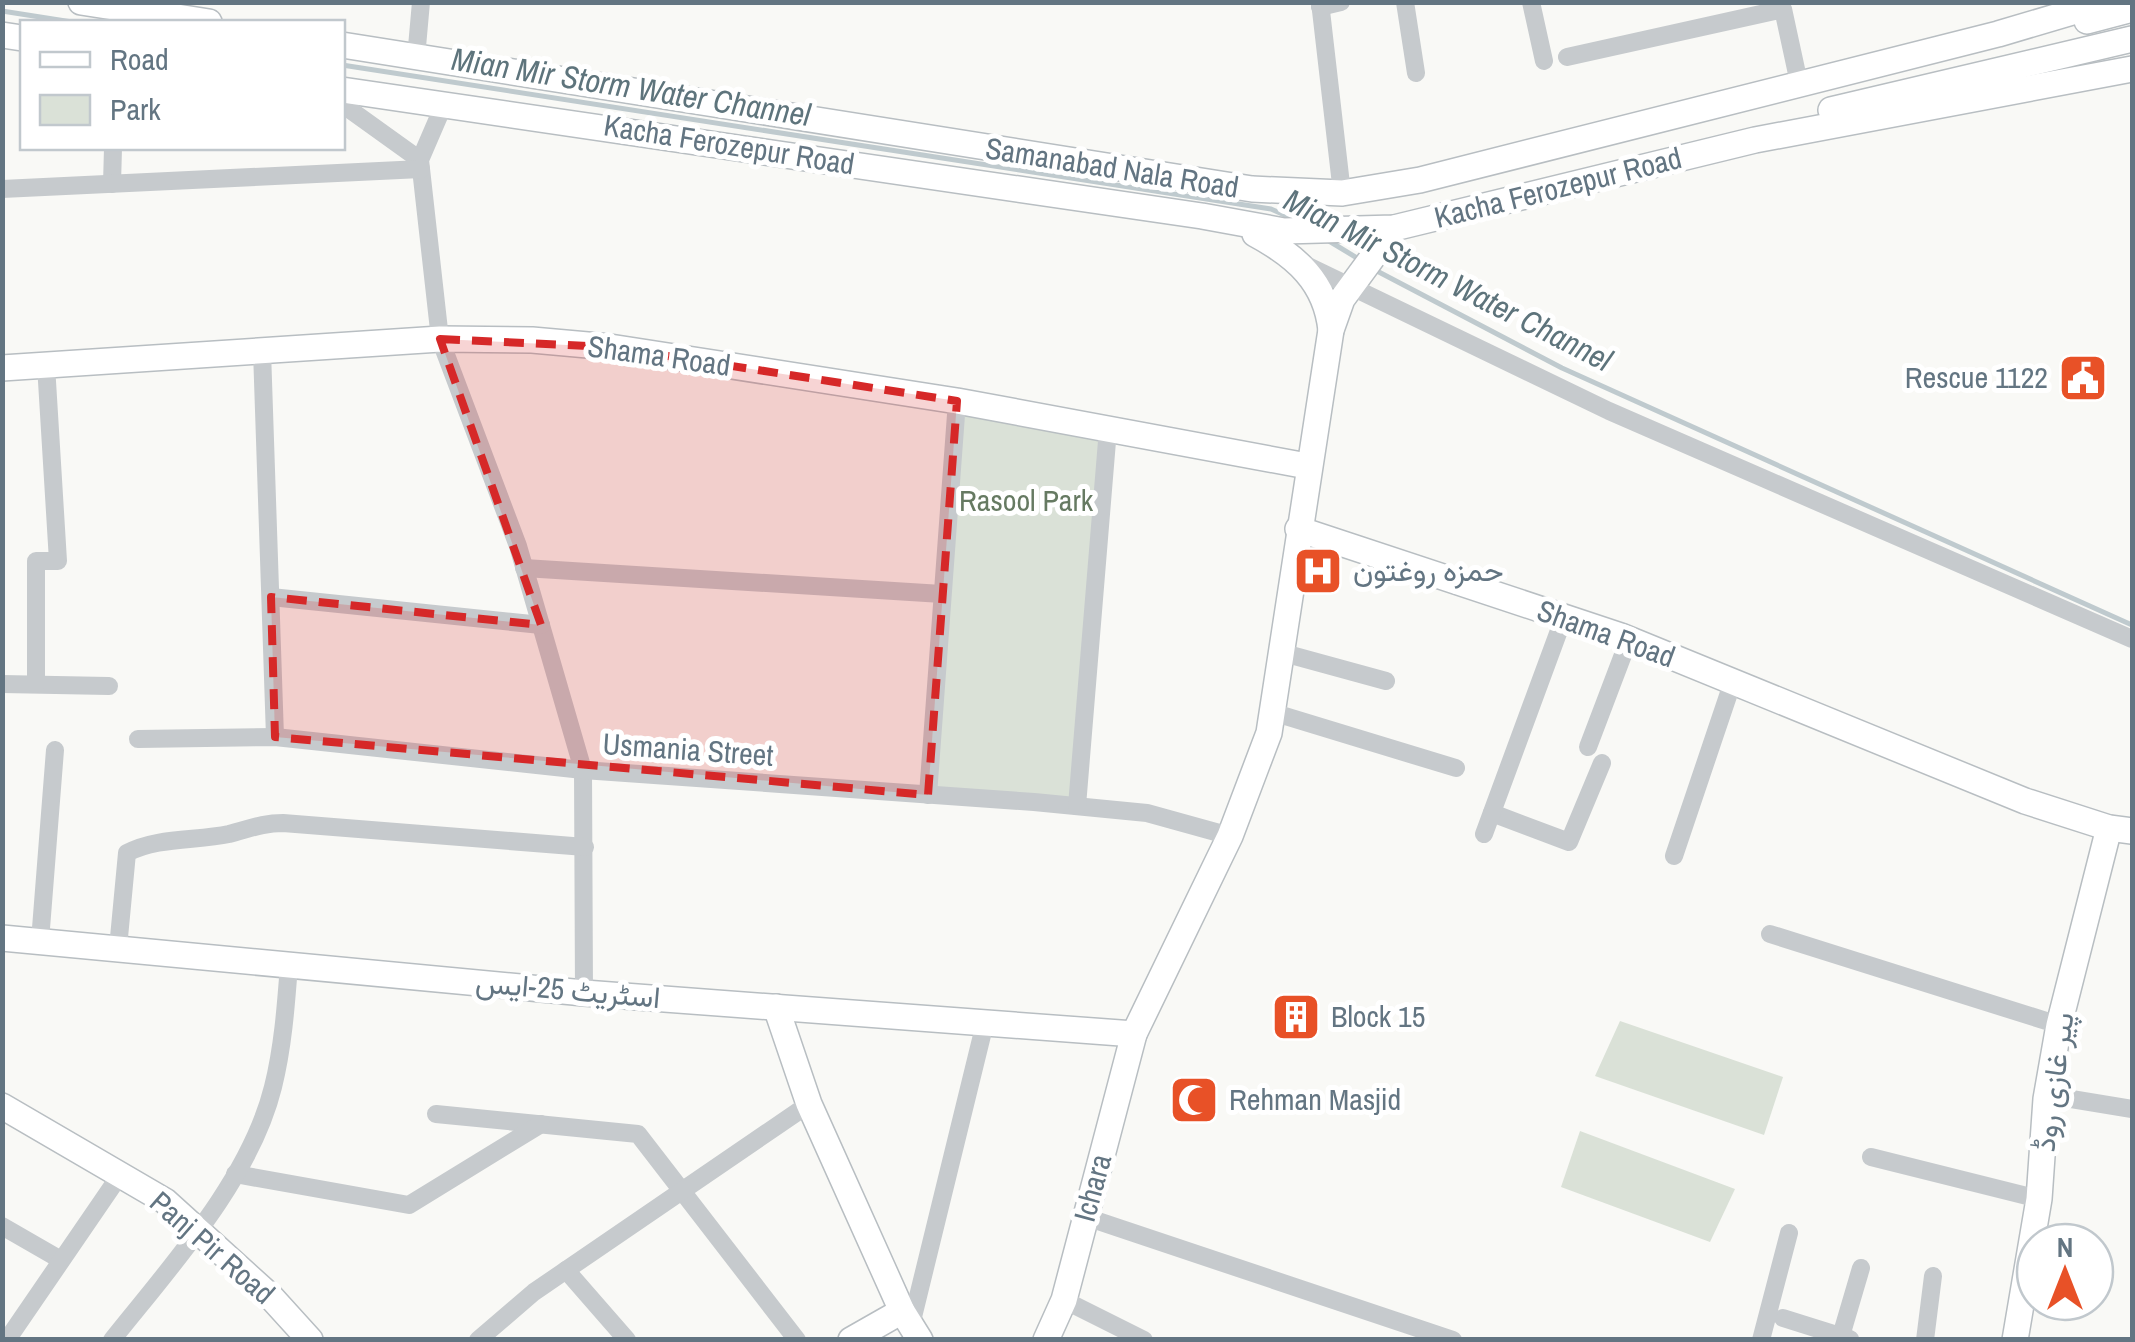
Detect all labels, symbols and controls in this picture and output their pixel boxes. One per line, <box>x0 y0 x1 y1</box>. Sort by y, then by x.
legend <box>20 20 345 150</box>
water label: Mian Mir Storm Water Channel <box>449 37 815 136</box>
text: Road <box>110 39 169 79</box>
text: Park <box>110 89 161 129</box>
street label: Kacha Ferozepur Road <box>601 104 857 184</box>
street label: Samanabad Nala Road <box>983 127 1242 207</box>
street label: Kacha Ferozepur Road <box>1430 137 1685 237</box>
water label: Mian Mir Storm Water Channel <box>1277 178 1621 382</box>
street label: Shama Road <box>585 325 733 385</box>
public building icon: Rescue 1122 <box>2057 352 2109 404</box>
place label: Rescue 1122 <box>1905 357 2048 397</box>
park label: Rasool Park <box>959 480 1094 520</box>
hospital icon: حمزه روغتون <box>1292 545 1344 597</box>
place label: حمزه روغتون <box>1353 550 1504 590</box>
street label: Shama Road <box>1532 590 1681 676</box>
street label: Usmania Street <box>601 723 775 775</box>
street label: اسٹریٹ 25-ایس <box>474 961 662 1017</box>
building icon: Block 15 <box>1270 991 1322 1043</box>
place label: Block 15 <box>1331 996 1425 1036</box>
street label: پیر غازی روڈ <box>2023 1010 2084 1154</box>
mosque icon: Rehman Masjid <box>1168 1074 1220 1126</box>
place label: Rehman Masjid <box>1229 1079 1401 1119</box>
street label: Ichara <box>1064 1149 1120 1226</box>
street label: Panj Pir Road <box>142 1182 284 1313</box>
north arrow <box>2015 1222 2115 1322</box>
text: N <box>2057 1228 2073 1266</box>

